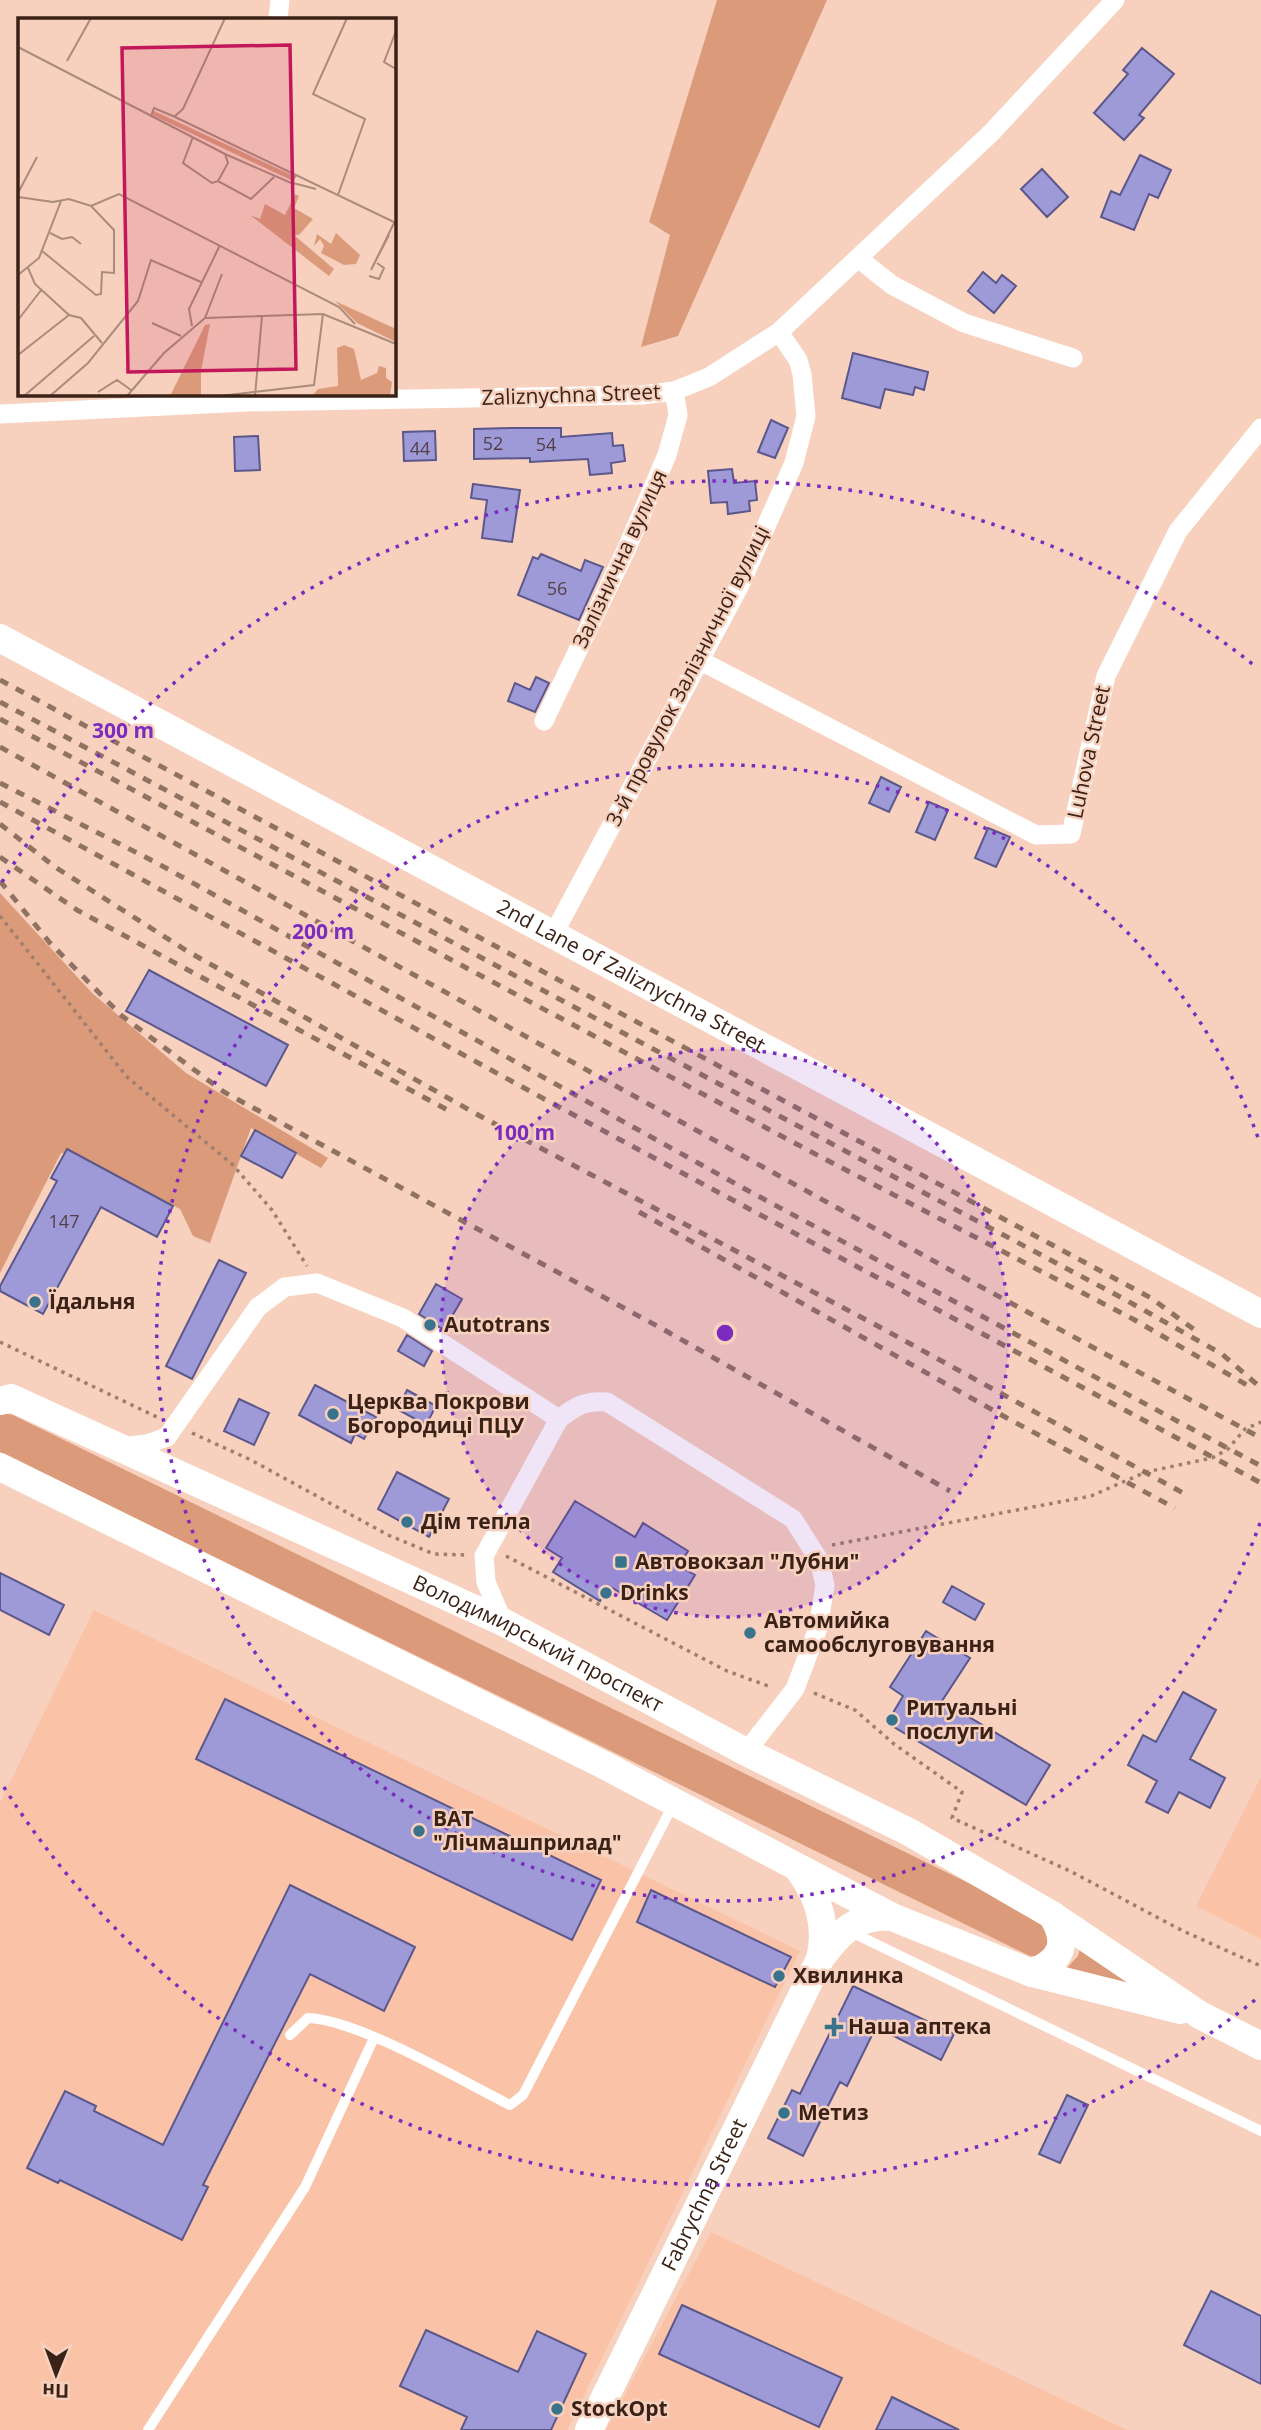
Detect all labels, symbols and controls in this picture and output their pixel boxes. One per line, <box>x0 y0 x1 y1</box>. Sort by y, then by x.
inset map <box>18 18 396 396</box>
street label: Zaliznychna Street <box>481 377 661 411</box>
house number: 52 <box>483 431 503 455</box>
house number: 54 <box>536 432 556 456</box>
house number: 44 <box>410 436 430 460</box>
street label: Залізнична вулиця <box>565 465 673 652</box>
street label: 3-й провулок Залізничної вулиці <box>599 521 775 830</box>
house number: 56 <box>547 576 567 600</box>
street label: Luhova Street <box>1060 683 1116 821</box>
text: 300 m <box>92 716 154 744</box>
street label: 2nd Lane of Zaliznychna Street <box>492 892 771 1059</box>
text: 200 m <box>292 917 354 945</box>
text: 100 m <box>493 1118 555 1146</box>
house number: 147 <box>49 1209 79 1233</box>
place label: Їдальня <box>48 1287 135 1315</box>
marker: Їдальня <box>27 1294 43 1310</box>
place label: Autotrans <box>444 1310 550 1338</box>
marker: Autotrans <box>422 1317 438 1333</box>
centre of rings <box>713 1321 737 1345</box>
place label: Церква Покрови Богородиці ПЦУ <box>347 1387 530 1439</box>
marker: Церква Покрови Богородиці ПЦУ <box>325 1406 341 1422</box>
place label: Дім тепла <box>421 1507 531 1535</box>
marker: Дім тепла <box>399 1514 415 1530</box>
place label: Автовокзал "Лубни" <box>635 1547 859 1575</box>
marker: Автовокзал "Лубни" <box>613 1554 629 1570</box>
street label: Володимирський проспект <box>409 1568 669 1718</box>
place label: Drinks <box>620 1578 689 1606</box>
marker: Drinks <box>598 1585 614 1601</box>
place label: Автомийка самообслуговування <box>764 1606 995 1658</box>
marker: Автомийка самообслуговування <box>742 1625 758 1641</box>
place label: Ритуальні послуги <box>906 1693 1017 1745</box>
marker: Ритуальні послуги <box>884 1712 900 1728</box>
place label: ВАТ "Лічмашприлад" <box>433 1804 622 1856</box>
marker: ВАТ "Лічмашприлад" <box>411 1823 427 1839</box>
place label: Хвилинка <box>793 1961 904 1989</box>
marker: Хвилинка <box>771 1968 787 1984</box>
place label: Наша аптека <box>848 2012 991 2040</box>
marker: Наша аптека <box>826 2019 842 2035</box>
place label: Метиз <box>798 2098 869 2126</box>
marker: Метиз <box>776 2105 792 2121</box>
street label: Fabrychna Street <box>654 2114 753 2275</box>
north arrow <box>21 2339 91 2409</box>
text: Пн <box>42 2378 69 2404</box>
place label: StockOpt <box>571 2394 668 2422</box>
marker: StockOpt <box>549 2401 565 2417</box>

